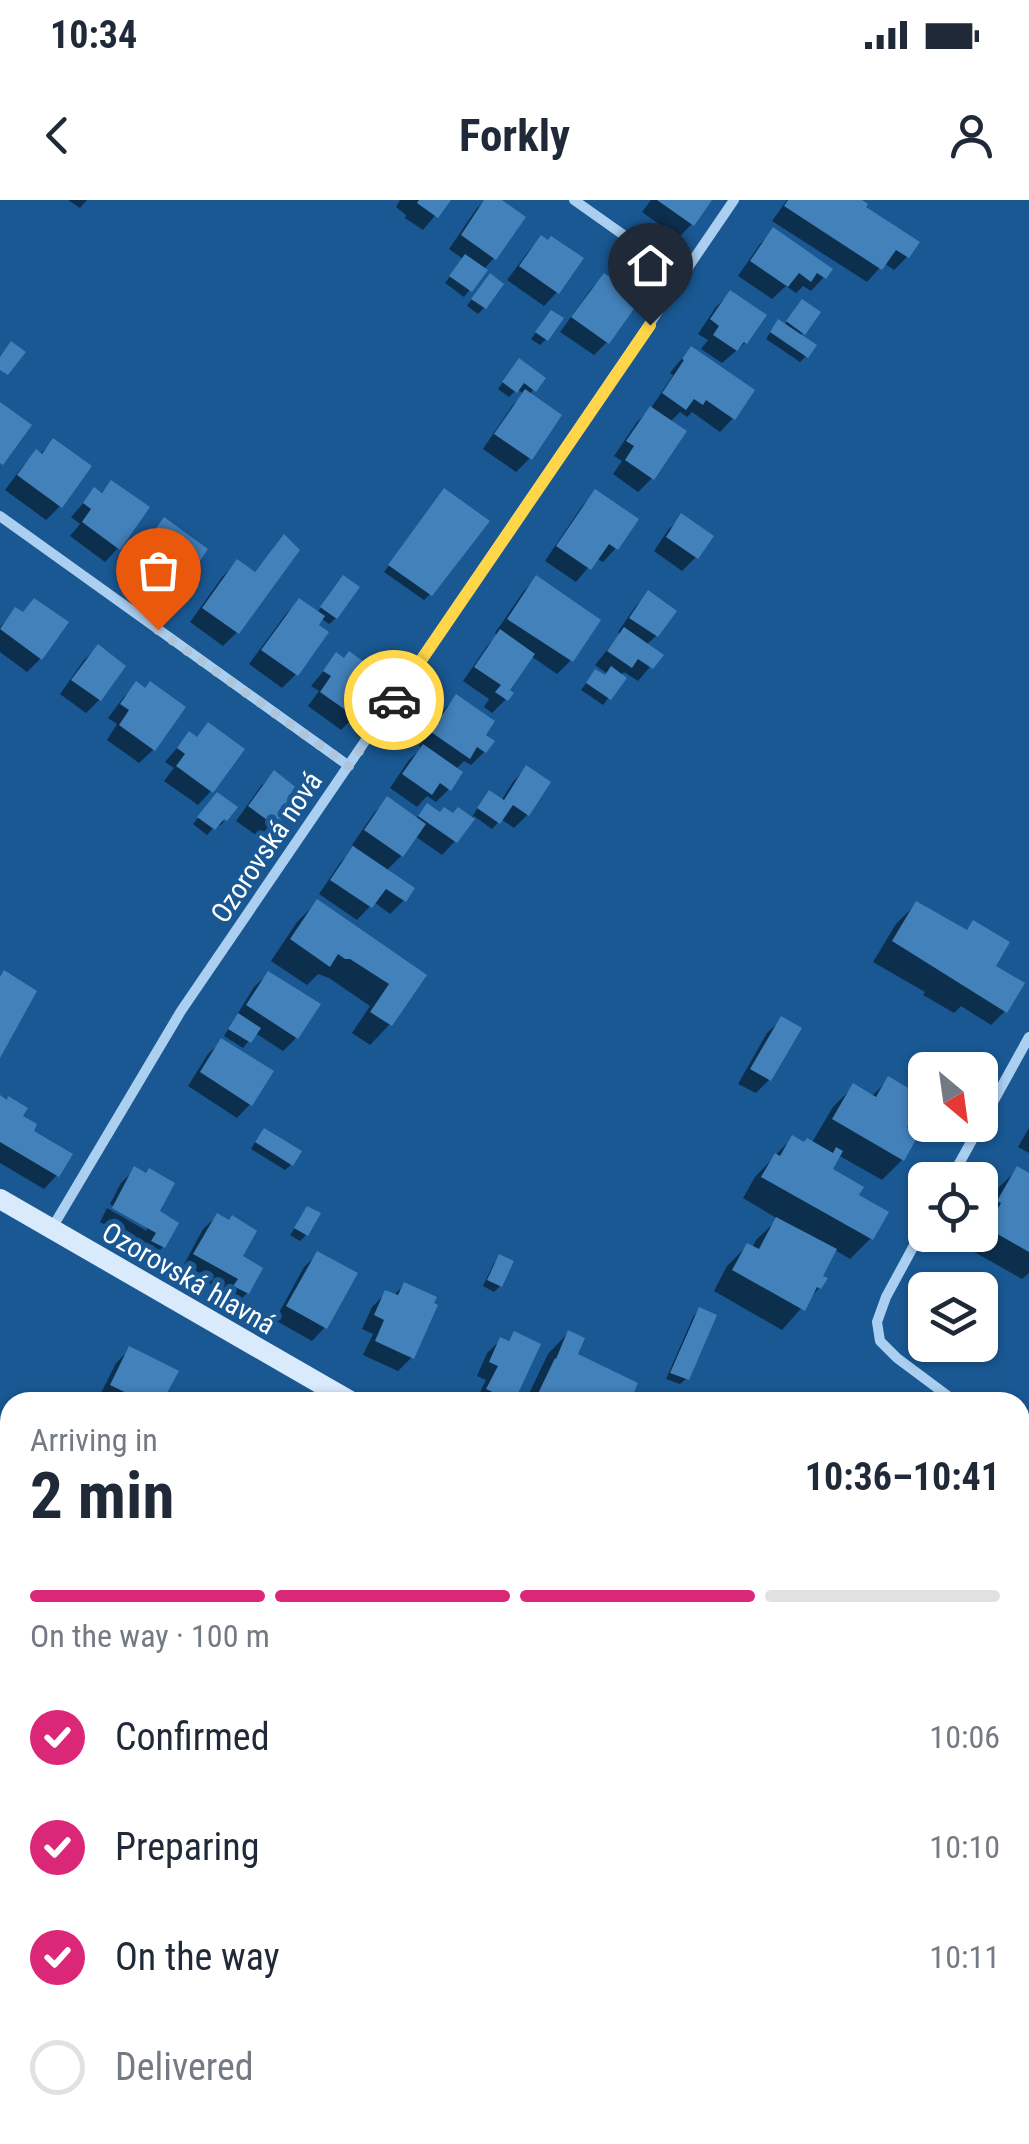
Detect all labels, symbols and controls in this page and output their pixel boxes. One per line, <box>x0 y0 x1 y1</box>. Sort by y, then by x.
text: 10:34 <box>50 13 137 57</box>
icon: back <box>30 108 85 163</box>
icon: person <box>944 108 999 163</box>
text: Forkly <box>459 109 570 162</box>
pin <box>608 223 693 326</box>
icon: home <box>623 238 678 293</box>
pin <box>116 528 201 631</box>
icon: bag <box>131 543 186 598</box>
courier <box>344 650 444 750</box>
icon: car <box>367 673 422 728</box>
street label: Ozorovská nová <box>204 766 329 929</box>
north arrow <box>908 1052 998 1142</box>
map controls <box>908 1052 998 1362</box>
button: locate <box>908 1162 998 1252</box>
street label: Ozorovská hlavná <box>96 1216 281 1341</box>
button: layers <box>908 1272 998 1362</box>
text: Arriving in <box>30 1421 158 1459</box>
text: 10:36–10:41 <box>805 1455 1000 1499</box>
text: 2 min <box>30 1458 174 1534</box>
text: On the way · 100 m <box>30 1617 270 1655</box>
icon: check <box>30 1710 85 1765</box>
text: Confirmed <box>115 1715 270 1759</box>
text: 10:06 <box>929 1718 1000 1756</box>
icon: check <box>30 1820 85 1875</box>
text: Preparing <box>115 1825 260 1869</box>
text: 10:10 <box>929 1828 1000 1866</box>
icon: check <box>30 1930 85 1985</box>
text: On the way <box>115 1935 280 1979</box>
text: 10:11 <box>929 1938 1000 1976</box>
text: Delivered <box>115 2045 254 2089</box>

